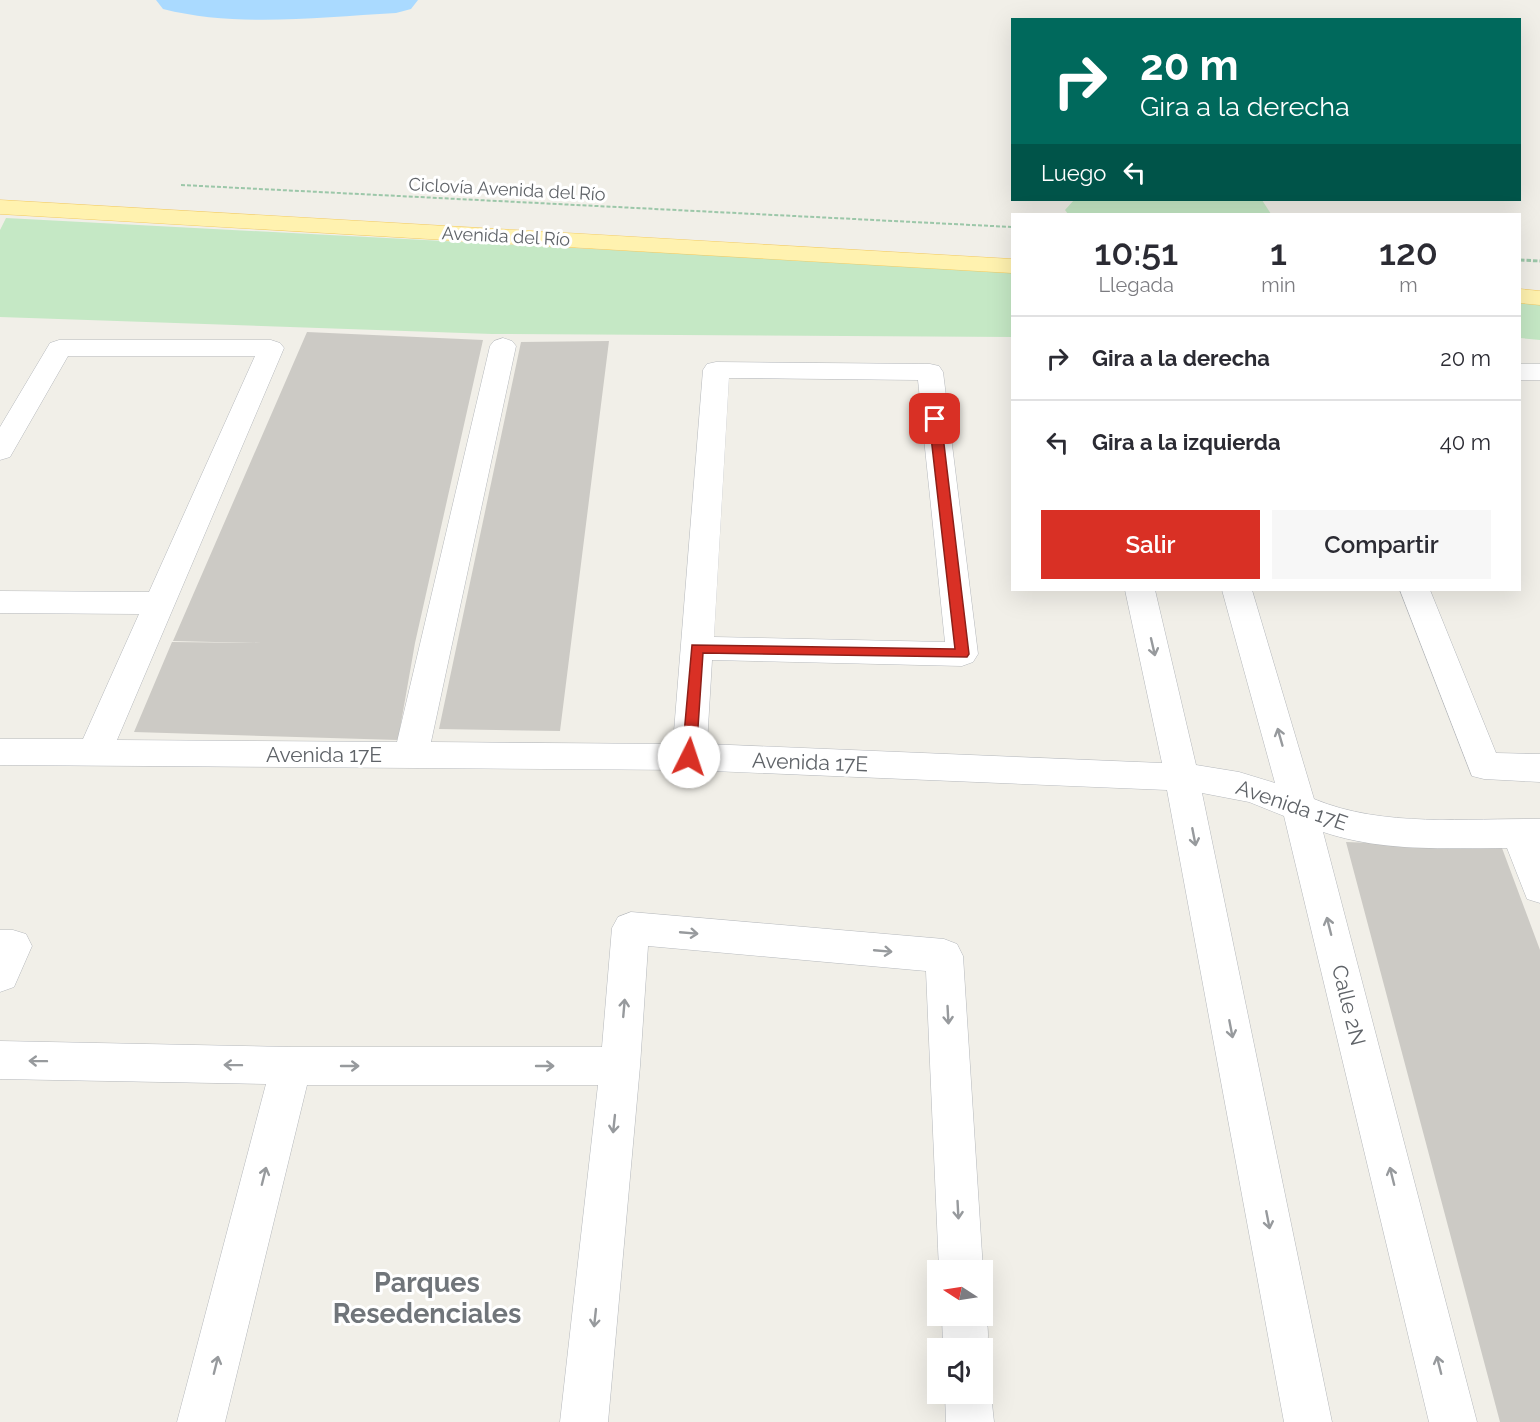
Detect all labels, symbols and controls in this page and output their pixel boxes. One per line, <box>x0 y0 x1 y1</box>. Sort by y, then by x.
text: 20 m <box>1140 41 1239 90</box>
icon: right <box>1041 42 1119 120</box>
text: Gira a la derecha <box>1140 91 1350 122</box>
icon: left <box>1118 156 1151 189</box>
text: Luego <box>1041 160 1106 186</box>
street label: Ciclovía Avenida del Río <box>408 173 606 205</box>
street label: Avenida del Río <box>441 222 571 250</box>
text: 10:51 <box>1094 231 1178 273</box>
text: 1 <box>1270 231 1287 273</box>
text: 120 <box>1379 231 1438 273</box>
text: Llegada <box>1098 273 1174 297</box>
text: min <box>1261 273 1296 297</box>
text: m <box>1399 273 1418 297</box>
icon: right <box>1041 342 1074 375</box>
text: Gira a la derecha <box>1092 345 1270 371</box>
text: 20 m <box>1440 345 1491 371</box>
pin <box>909 393 960 444</box>
icon: arrive <box>918 402 951 435</box>
icon: left <box>1041 426 1074 459</box>
text: Gira a la izquierda <box>1092 429 1281 455</box>
text: 40 m <box>1440 429 1491 455</box>
button: Salir <box>1041 510 1260 579</box>
button: Compartir <box>1272 510 1491 579</box>
one-way arrow <box>1147 637 1159 656</box>
position arrow <box>657 725 721 789</box>
one-way arrow <box>1274 728 1285 747</box>
street label: Avenida 17E <box>266 742 382 767</box>
street label: Avenida 17E <box>751 747 869 777</box>
street label: Avenida 17E <box>1233 774 1351 836</box>
one-way arrow <box>1189 827 1200 846</box>
one-way arrow <box>1323 916 1335 935</box>
one-way arrow <box>679 928 698 939</box>
one-way arrow <box>873 946 893 957</box>
street label: Calle 2N <box>1327 962 1371 1048</box>
one-way arrow <box>619 998 630 1018</box>
one-way arrow <box>942 1004 953 1024</box>
one-way arrow <box>1226 1018 1237 1038</box>
one-way arrow <box>28 1055 48 1067</box>
one-way arrow <box>223 1059 243 1071</box>
one-way arrow <box>339 1060 359 1072</box>
one-way arrow <box>534 1060 554 1072</box>
one-way arrow <box>608 1114 619 1134</box>
one-way arrow <box>258 1167 270 1186</box>
one-way arrow <box>1385 1167 1397 1186</box>
one-way arrow <box>953 1199 964 1219</box>
one-way arrow <box>1263 1210 1274 1229</box>
north arrow <box>927 1260 993 1326</box>
map controls <box>927 1260 993 1404</box>
district label: Parques Resedenciales <box>333 1267 521 1329</box>
one-way arrow <box>589 1308 600 1328</box>
button: sound <box>927 1338 993 1404</box>
one-way arrow <box>210 1356 222 1375</box>
one-way arrow <box>1433 1356 1444 1375</box>

